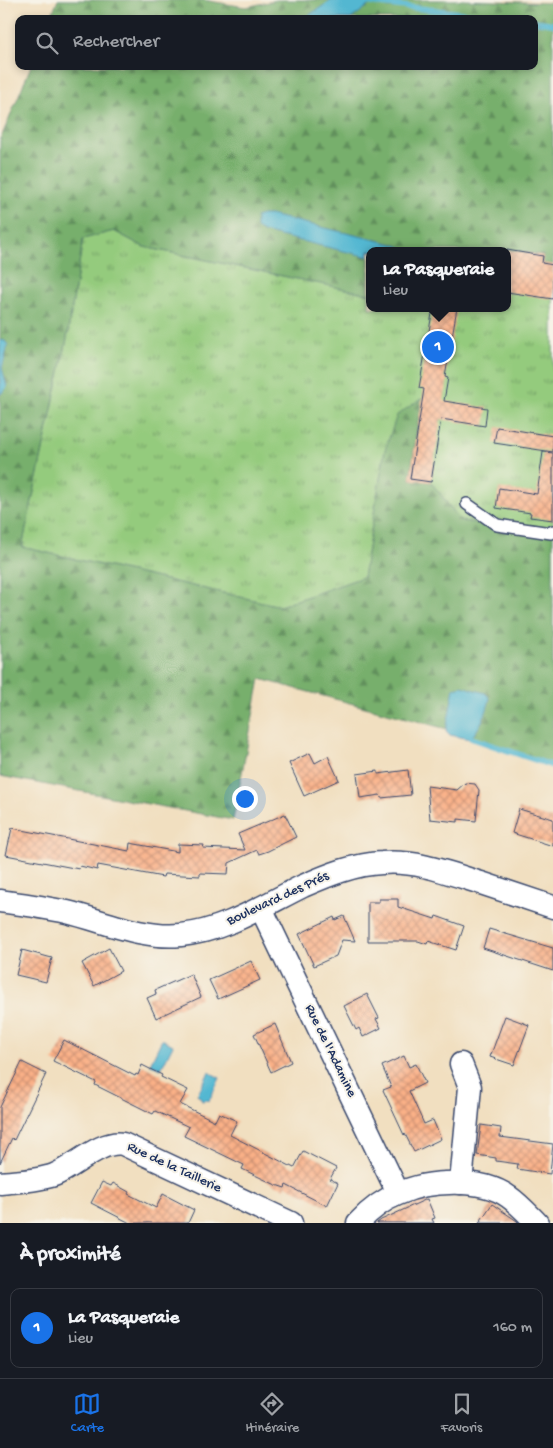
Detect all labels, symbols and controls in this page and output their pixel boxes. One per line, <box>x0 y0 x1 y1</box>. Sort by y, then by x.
search box <box>15 15 538 70</box>
icon: search <box>33 29 61 57</box>
text: Rechercher <box>73 31 159 54</box>
popup <box>366 247 511 312</box>
text: La Pasqueraie <box>383 259 494 282</box>
text: Lieu <box>383 282 408 301</box>
pin: 1 <box>422 328 454 366</box>
your location <box>232 786 258 812</box>
street label: Boulevard des Prés <box>223 868 333 931</box>
street label: Rue de l'Adamine <box>300 1002 360 1101</box>
street label: Rue de la Taillerie <box>124 1139 225 1198</box>
text: À proximité <box>20 1243 121 1268</box>
text: La Pasqueraie <box>68 1307 179 1330</box>
text: 1 <box>34 1319 40 1338</box>
text: 160 m <box>493 1319 532 1338</box>
text: Lieu <box>68 1330 93 1349</box>
tab: Carte <box>71 1390 104 1437</box>
tab: Itinéraire <box>245 1390 299 1437</box>
tab: Favoris <box>441 1390 482 1437</box>

